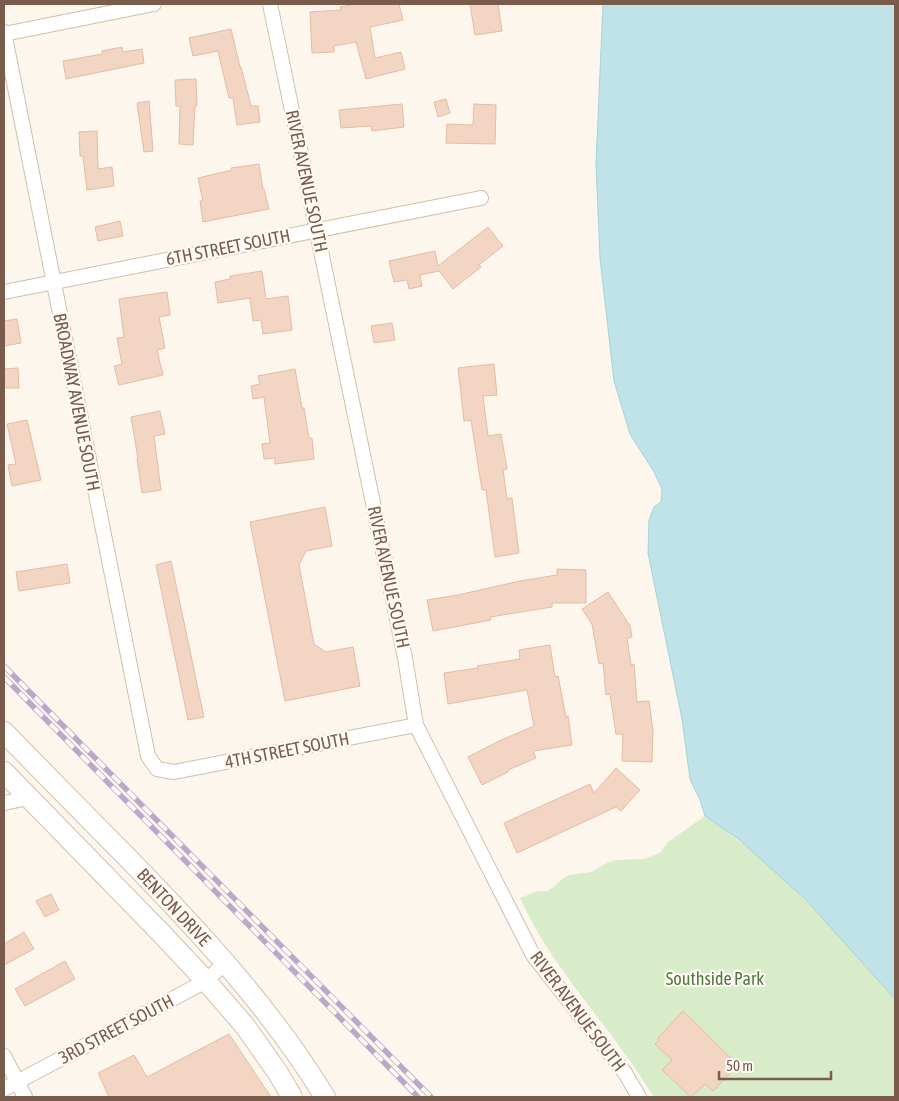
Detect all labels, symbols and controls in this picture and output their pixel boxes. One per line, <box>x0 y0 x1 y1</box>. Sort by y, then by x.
street label: RIVER AVENUE SOUTH <box>282 108 332 254</box>
street label: 6TH STREET SOUTH <box>164 225 292 269</box>
street label: BROADWAY AVENUE SOUTH <box>49 311 105 493</box>
street label: RIVER AVENUE SOUTH <box>364 504 414 650</box>
street label: 4TH STREET SOUTH <box>223 728 351 772</box>
street label: BENTON DRIVE <box>133 864 215 950</box>
street label: RIVER AVENUE SOUTH <box>526 947 630 1075</box>
park label: Southside Park <box>666 968 764 989</box>
street label: 3RD STREET SOUTH <box>55 990 177 1068</box>
scale bar <box>719 1048 832 1080</box>
text: 50 m <box>726 1057 753 1074</box>

